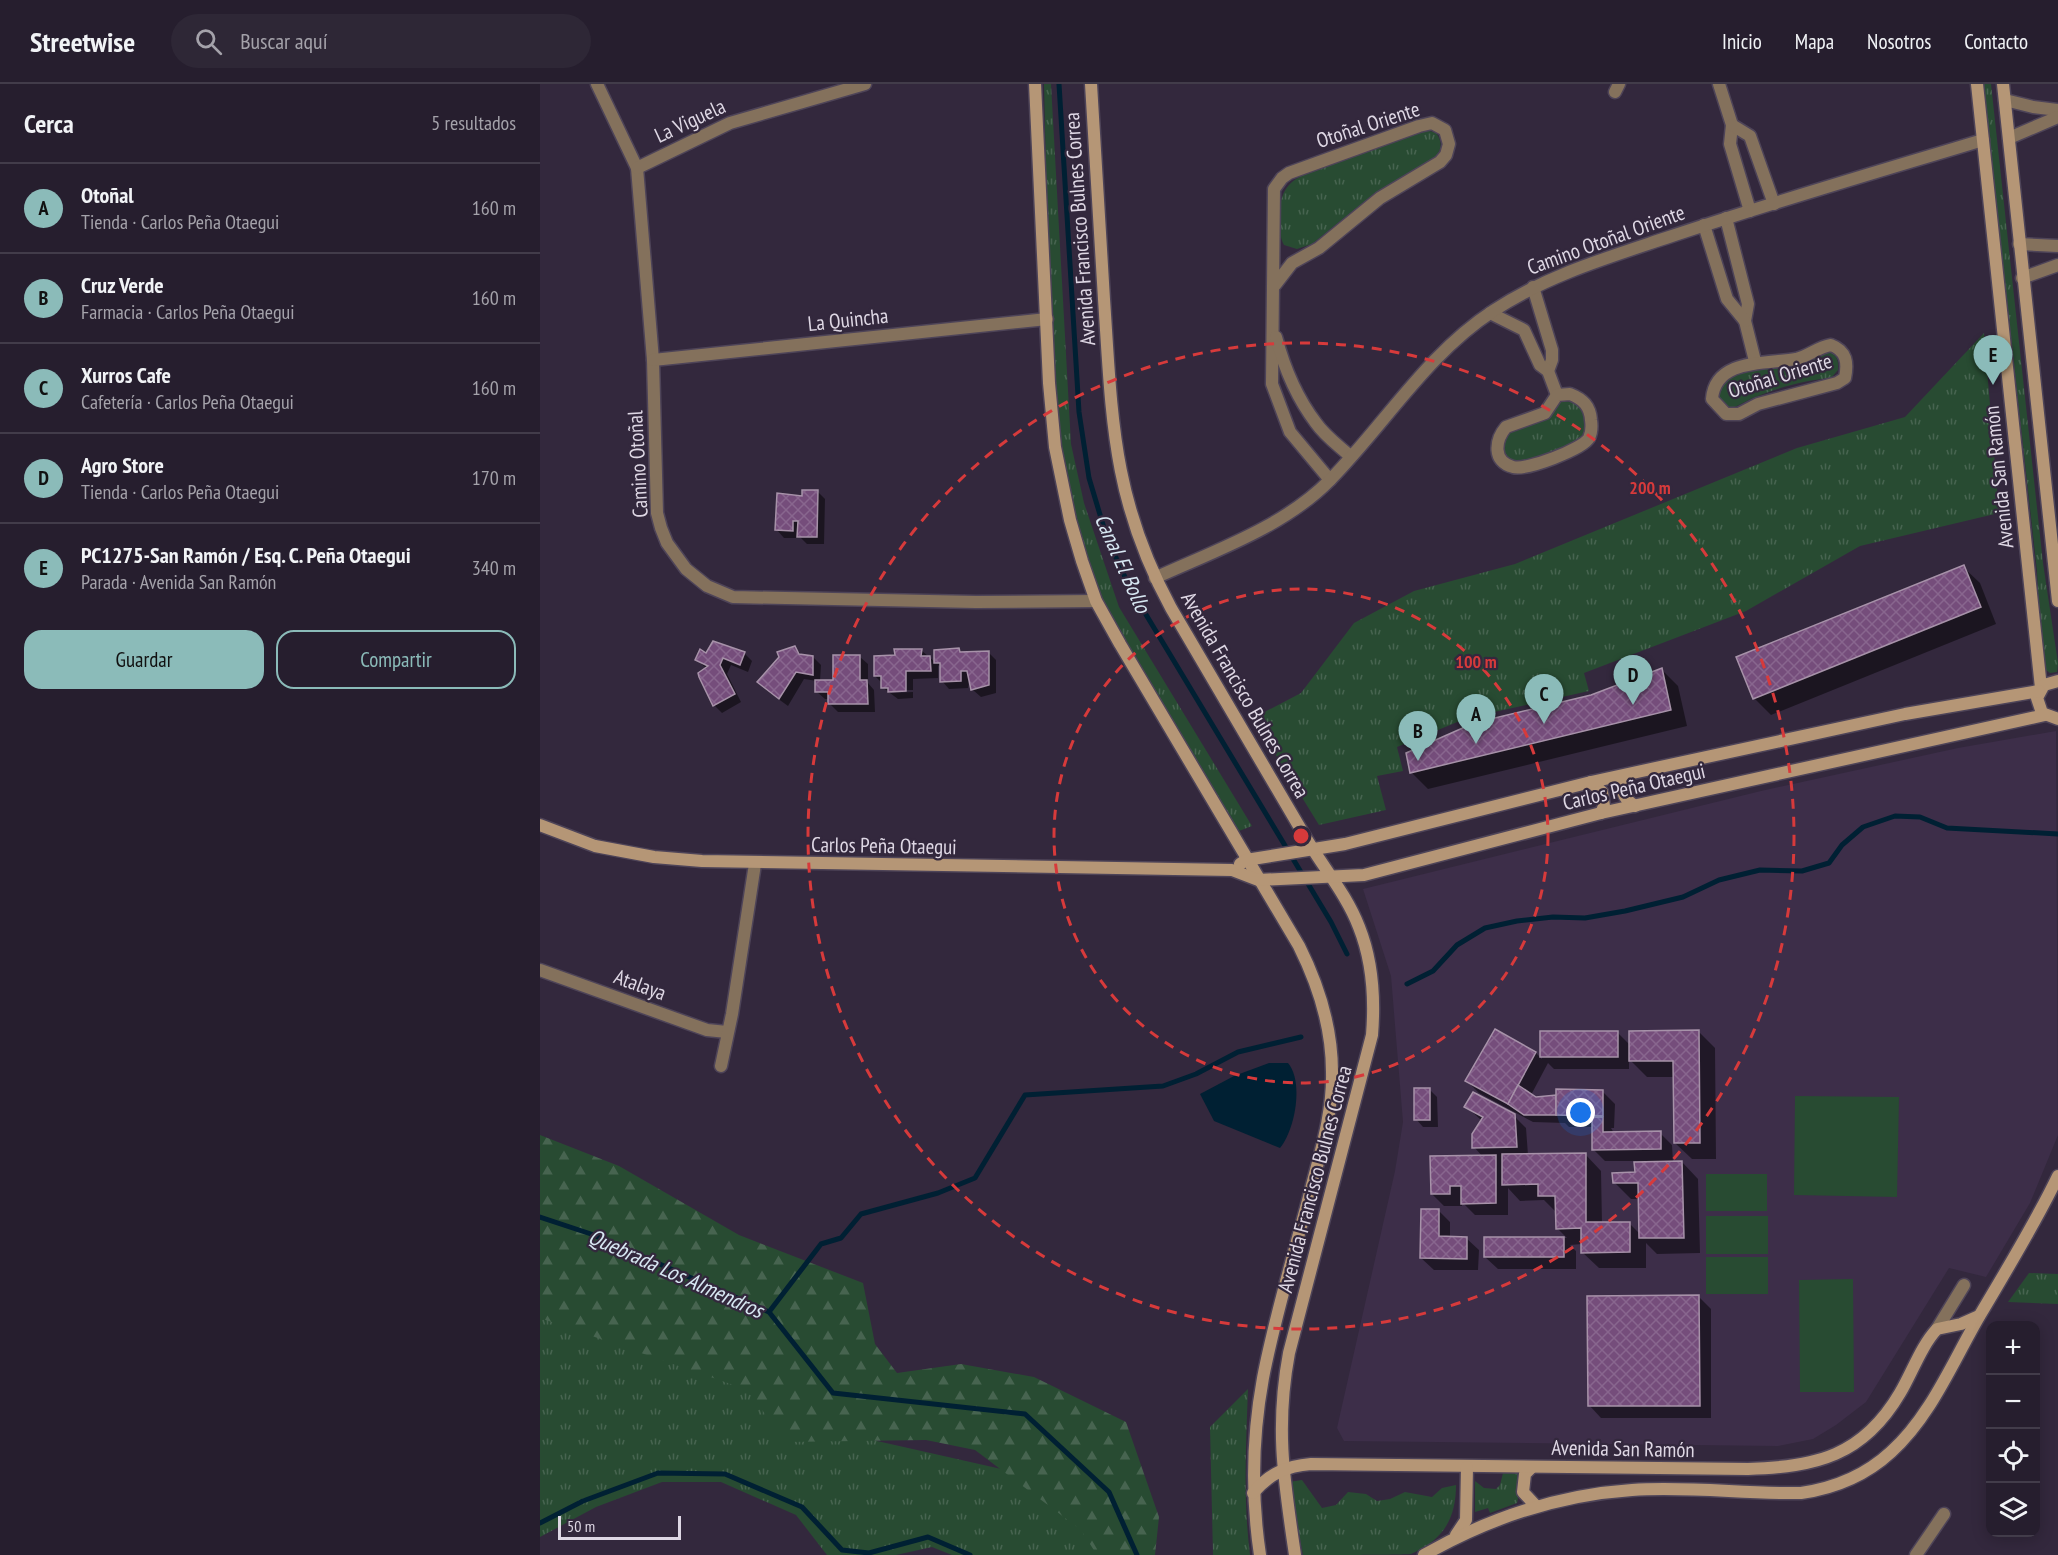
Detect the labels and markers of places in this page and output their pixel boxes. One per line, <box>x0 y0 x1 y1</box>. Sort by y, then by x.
pin: E <box>1974 336 2012 385</box>
pin: D <box>1614 656 1652 705</box>
pin: C <box>1524 674 1564 724</box>
pin: A <box>1456 694 1496 744</box>
pin: B <box>1398 712 1438 761</box>
centre of rings <box>1291 826 1311 846</box>

